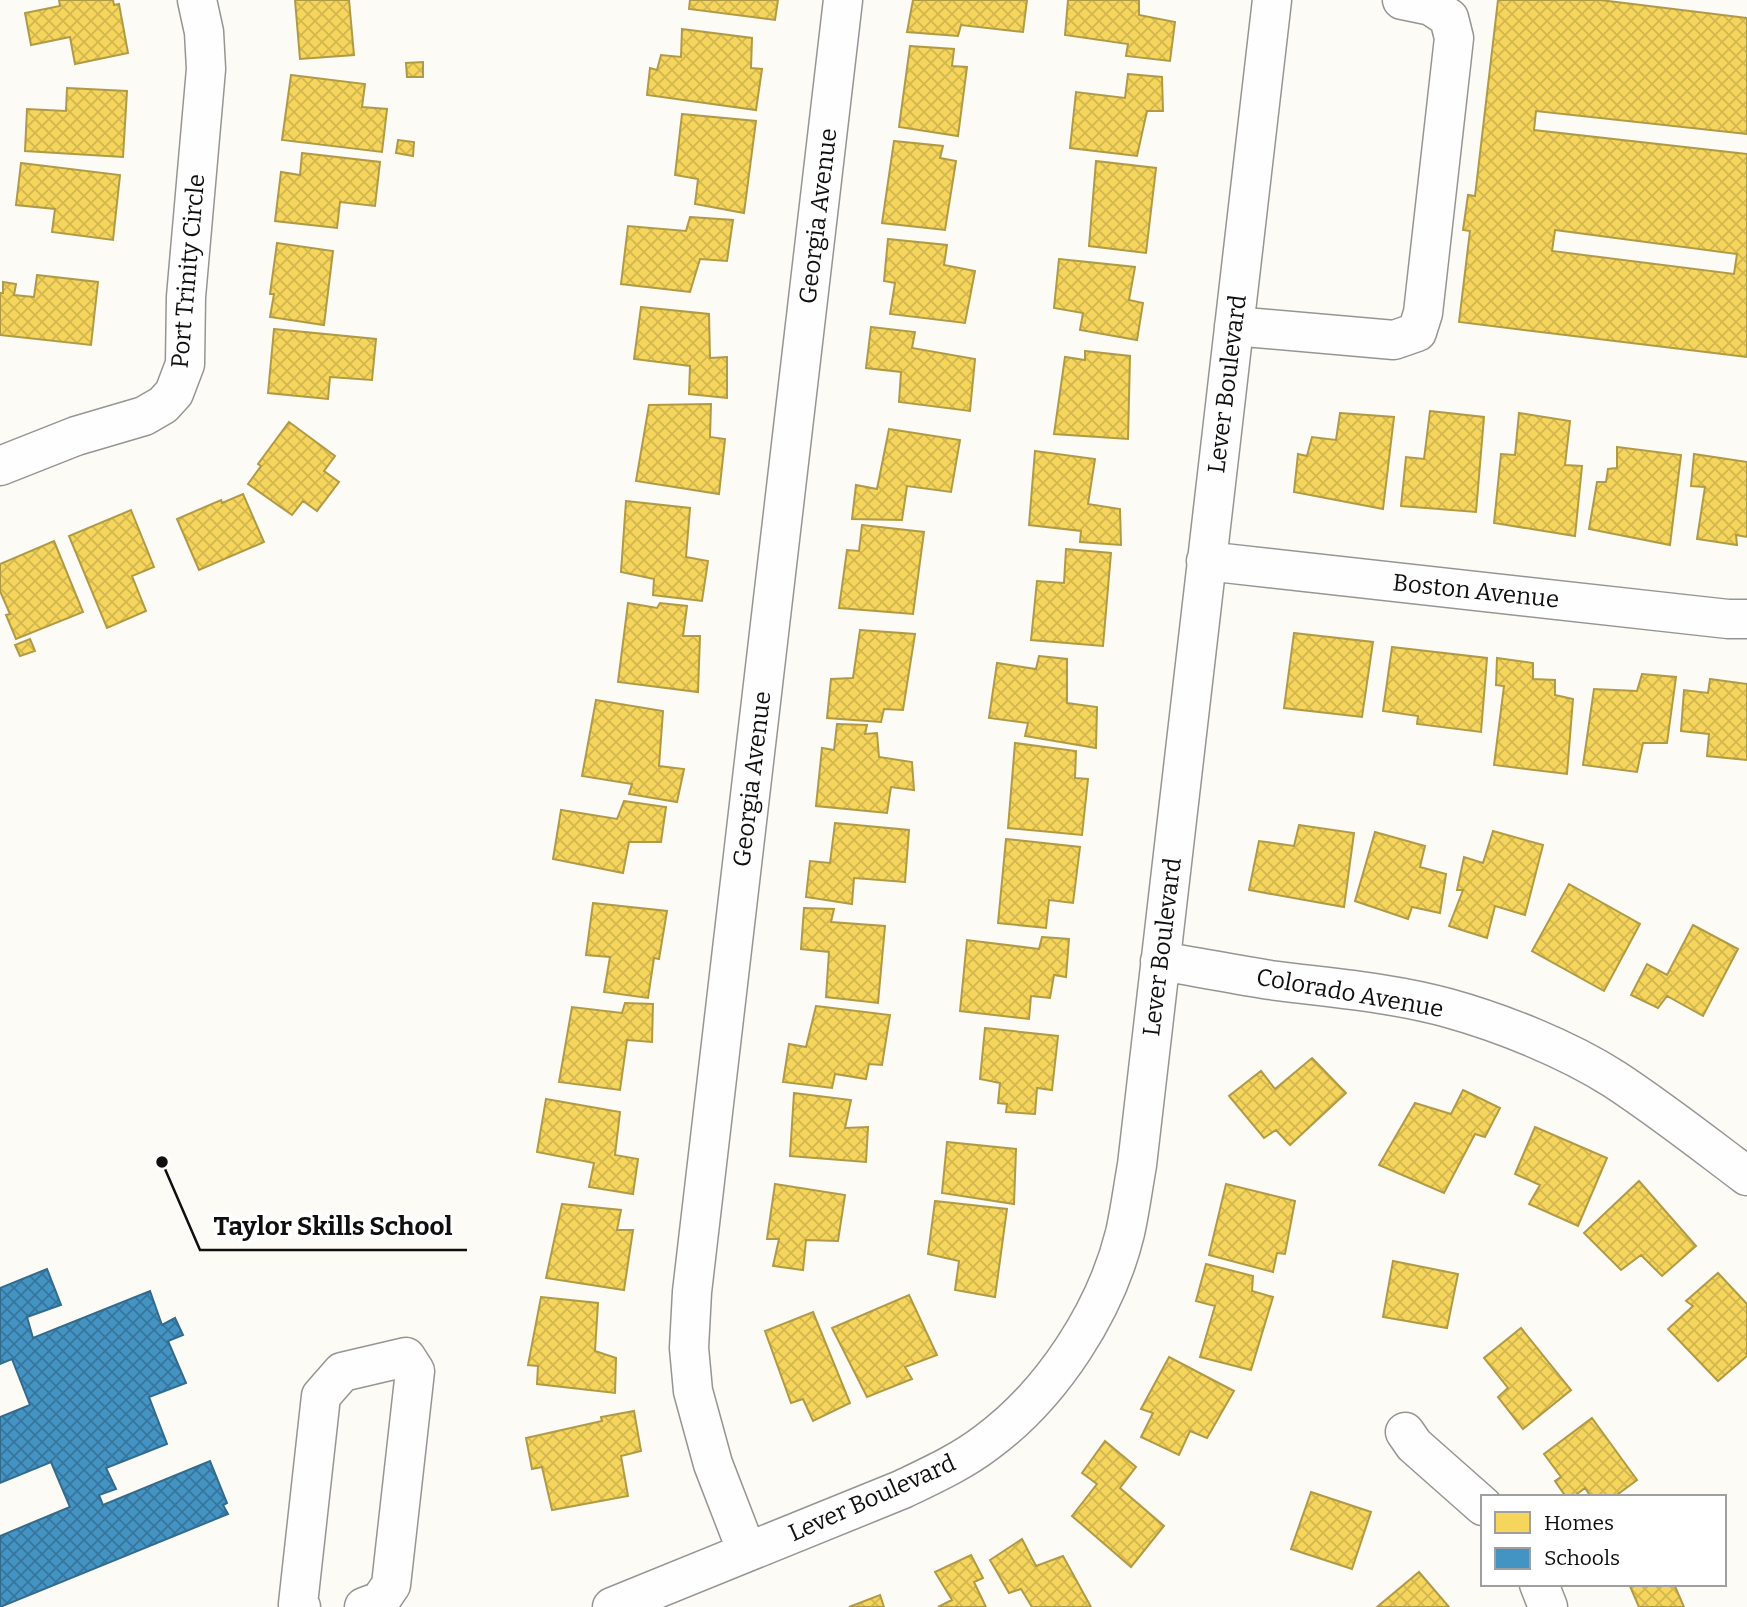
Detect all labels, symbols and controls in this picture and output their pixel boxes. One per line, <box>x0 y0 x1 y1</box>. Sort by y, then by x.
street label: Georgia Avenue <box>793 126 843 306</box>
street label: Port Trinity Circle <box>166 173 210 369</box>
street label: Lever Boulevard <box>1202 293 1252 475</box>
street label: Boston Avenue <box>1391 568 1561 614</box>
street label: Georgia Avenue <box>727 689 777 869</box>
street label: Lever Boulevard <box>1137 856 1187 1038</box>
street label: Colorado Avenue <box>1254 963 1446 1023</box>
callout: Taylor Skills School <box>200 1203 467 1250</box>
text: Taylor Skills School <box>214 1211 452 1242</box>
street label: Lever Boulevard <box>784 1449 960 1547</box>
legend <box>1481 1495 1726 1586</box>
text: Homes <box>1544 1510 1614 1536</box>
text: Schools <box>1544 1545 1620 1571</box>

